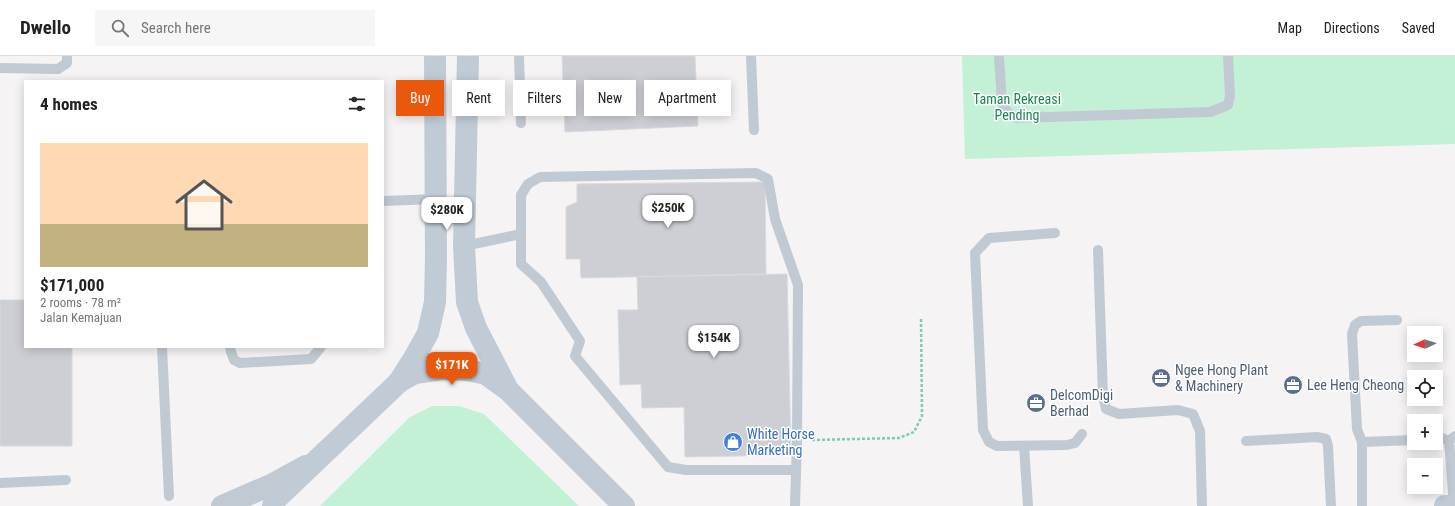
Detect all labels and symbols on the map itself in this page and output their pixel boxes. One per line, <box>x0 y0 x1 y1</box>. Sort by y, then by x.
park label: Taman Rekreasi Pending <box>973 91 1061 123</box>
pin: $250K <box>640 195 696 229</box>
pin: $280K <box>419 197 475 231</box>
pin: $154K <box>686 325 742 359</box>
north arrow <box>1407 326 1443 362</box>
pin: $171K <box>424 352 480 386</box>
place label: Ngee Hong Plant & Machinery <box>1175 362 1268 394</box>
office icon: Ngee Hong Plant & Machinery <box>1150 367 1172 389</box>
office icon: Lee Heng Cheong <box>1282 374 1304 396</box>
place label: Lee Heng Cheong <box>1307 377 1404 393</box>
place label: DelcomDigi Berhad <box>1050 387 1113 419</box>
office icon: DelcomDigi Berhad <box>1025 392 1047 414</box>
place label: White Horse Marketing <box>747 426 815 458</box>
shop icon: White Horse Marketing <box>722 431 744 453</box>

